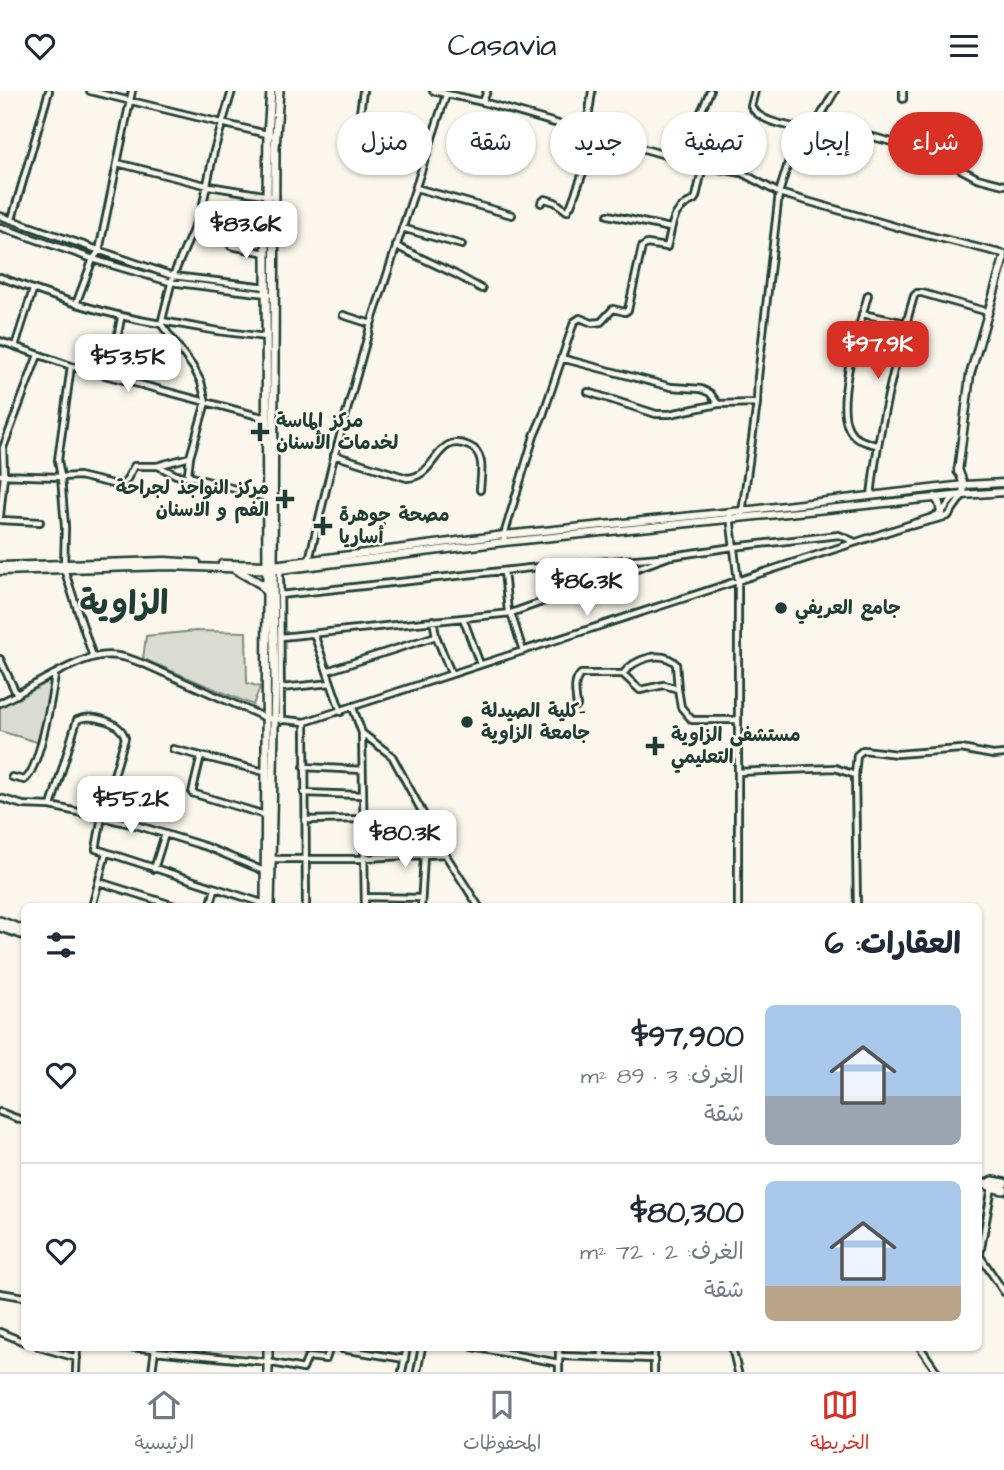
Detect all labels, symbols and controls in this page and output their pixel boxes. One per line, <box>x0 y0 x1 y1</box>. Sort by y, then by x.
text: Casavia <box>448 23 557 68</box>
icon: heart <box>21 27 59 65</box>
icon: menu <box>945 27 983 65</box>
chip: منزل <box>337 112 432 175</box>
chip: شقة <box>446 112 536 175</box>
chip: جديد <box>550 112 647 175</box>
chip: تصفية <box>661 112 767 175</box>
chip: إيجار <box>781 112 874 175</box>
chip: شراء <box>888 112 983 175</box>
pin: $83.6K <box>189 201 303 261</box>
text: $83.6K <box>211 208 282 240</box>
pin: $97.9K <box>821 321 935 381</box>
text: $97.9K <box>843 328 913 360</box>
pin: $53.5K <box>71 335 185 394</box>
text: $53.5K <box>91 341 165 373</box>
place label: مركز الماسة لخدمات الأسنان <box>276 408 398 457</box>
marker: مركز الماسة لخدمات الأسنان <box>250 422 270 442</box>
place label: مركز النواجذ لجراحة الفم و الاسنان <box>116 475 269 524</box>
marker: مركز النواجذ لجراحة الفم و الاسنان <box>275 489 295 509</box>
place label: مصحة جوهرة أساريا <box>339 502 450 551</box>
marker: مصحة جوهرة أساريا <box>313 516 333 536</box>
pin: $86.3K <box>530 559 644 618</box>
text: $86.3K <box>552 565 623 597</box>
district label: الزاوية <box>79 581 169 627</box>
place label: جامع العريفي <box>795 595 901 624</box>
marker: جامع العريفي <box>773 600 789 616</box>
place label: كلية الصيدلة- جامعة الزاوية <box>481 698 590 747</box>
marker: كلية الصيدلة- جامعة الزاوية <box>459 714 475 730</box>
place label: مستشفى الزاوية التعليمي <box>671 722 801 773</box>
marker: مستشفى الزاوية التعليمي <box>645 736 665 756</box>
pin: $55.2K <box>74 777 188 836</box>
text: $55.2K <box>93 783 169 815</box>
pin: $80.3K <box>348 811 462 870</box>
text: $80.3K <box>369 817 441 849</box>
text: العقارات: 6 <box>825 923 961 965</box>
icon: filters <box>42 926 80 964</box>
text: $97,900 <box>632 1016 744 1058</box>
icon: home <box>821 1033 905 1117</box>
icon: heart <box>42 1056 80 1094</box>
text: الغرف: 3 · 89 m² <box>581 1060 744 1092</box>
text: شقة <box>704 1098 744 1130</box>
text: $80,300 <box>630 1192 744 1234</box>
icon: home <box>821 1209 905 1293</box>
icon: heart <box>42 1232 80 1270</box>
text: الغرف: 2 · 72 m² <box>580 1236 744 1268</box>
text: شقة <box>704 1274 744 1306</box>
tab: الرئيسية <box>134 1386 194 1459</box>
tab: المحفوظات <box>463 1386 541 1459</box>
tab: الخريطة <box>810 1386 870 1459</box>

